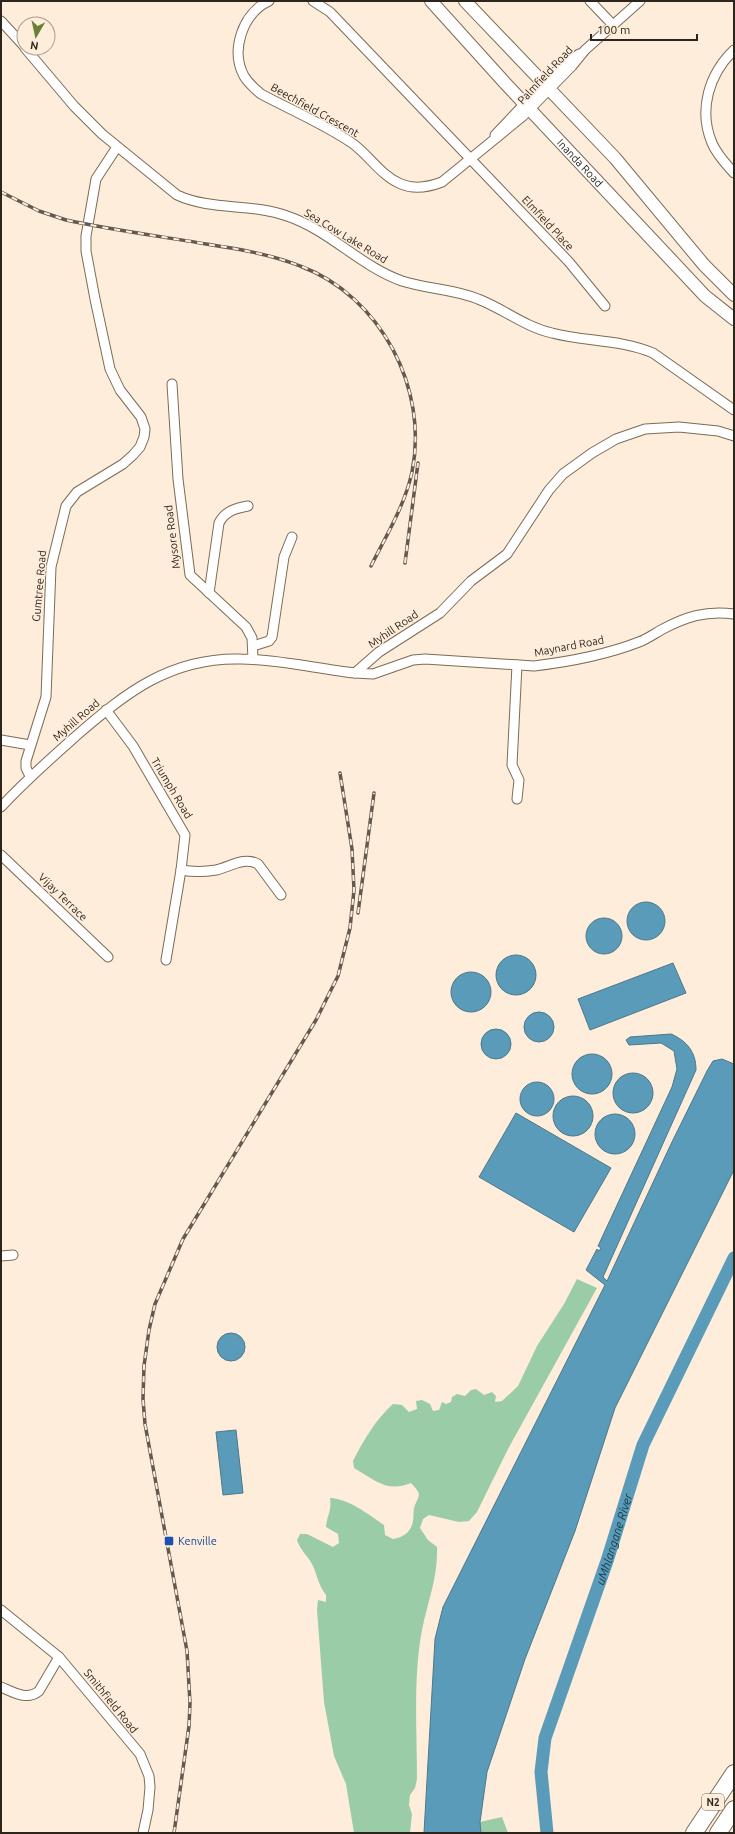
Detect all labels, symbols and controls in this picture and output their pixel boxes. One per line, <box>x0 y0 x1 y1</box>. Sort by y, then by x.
north arrow <box>16 16 56 56</box>
scale bar <box>591 16 697 42</box>
text: 100 m <box>597 23 630 36</box>
text: N <box>29 39 39 52</box>
street label: Palmfield Road <box>515 44 575 106</box>
street label: Beechfield Crescent <box>269 81 362 140</box>
street label: Inanda Road <box>555 137 605 189</box>
street label: Elmfield Place <box>520 193 576 253</box>
street label: Sea Cow Lake Road <box>302 206 390 266</box>
street label: Mysore Road <box>162 504 182 570</box>
street label: Gumtree Road <box>30 550 48 622</box>
street label: Myhill Road <box>366 608 420 650</box>
street label: Maynard Road <box>533 633 605 659</box>
street label: Myhill Road <box>50 697 102 743</box>
street label: Triumph Road <box>149 755 195 821</box>
street label: Vijay Terrace <box>36 871 90 923</box>
water label: uMhlangane River <box>593 1491 634 1586</box>
marker: Kenville <box>163 1535 175 1547</box>
place label: Kenville <box>178 1535 217 1547</box>
street label: Smithfield Road <box>82 1667 140 1735</box>
road number: N2 <box>702 1794 724 1810</box>

